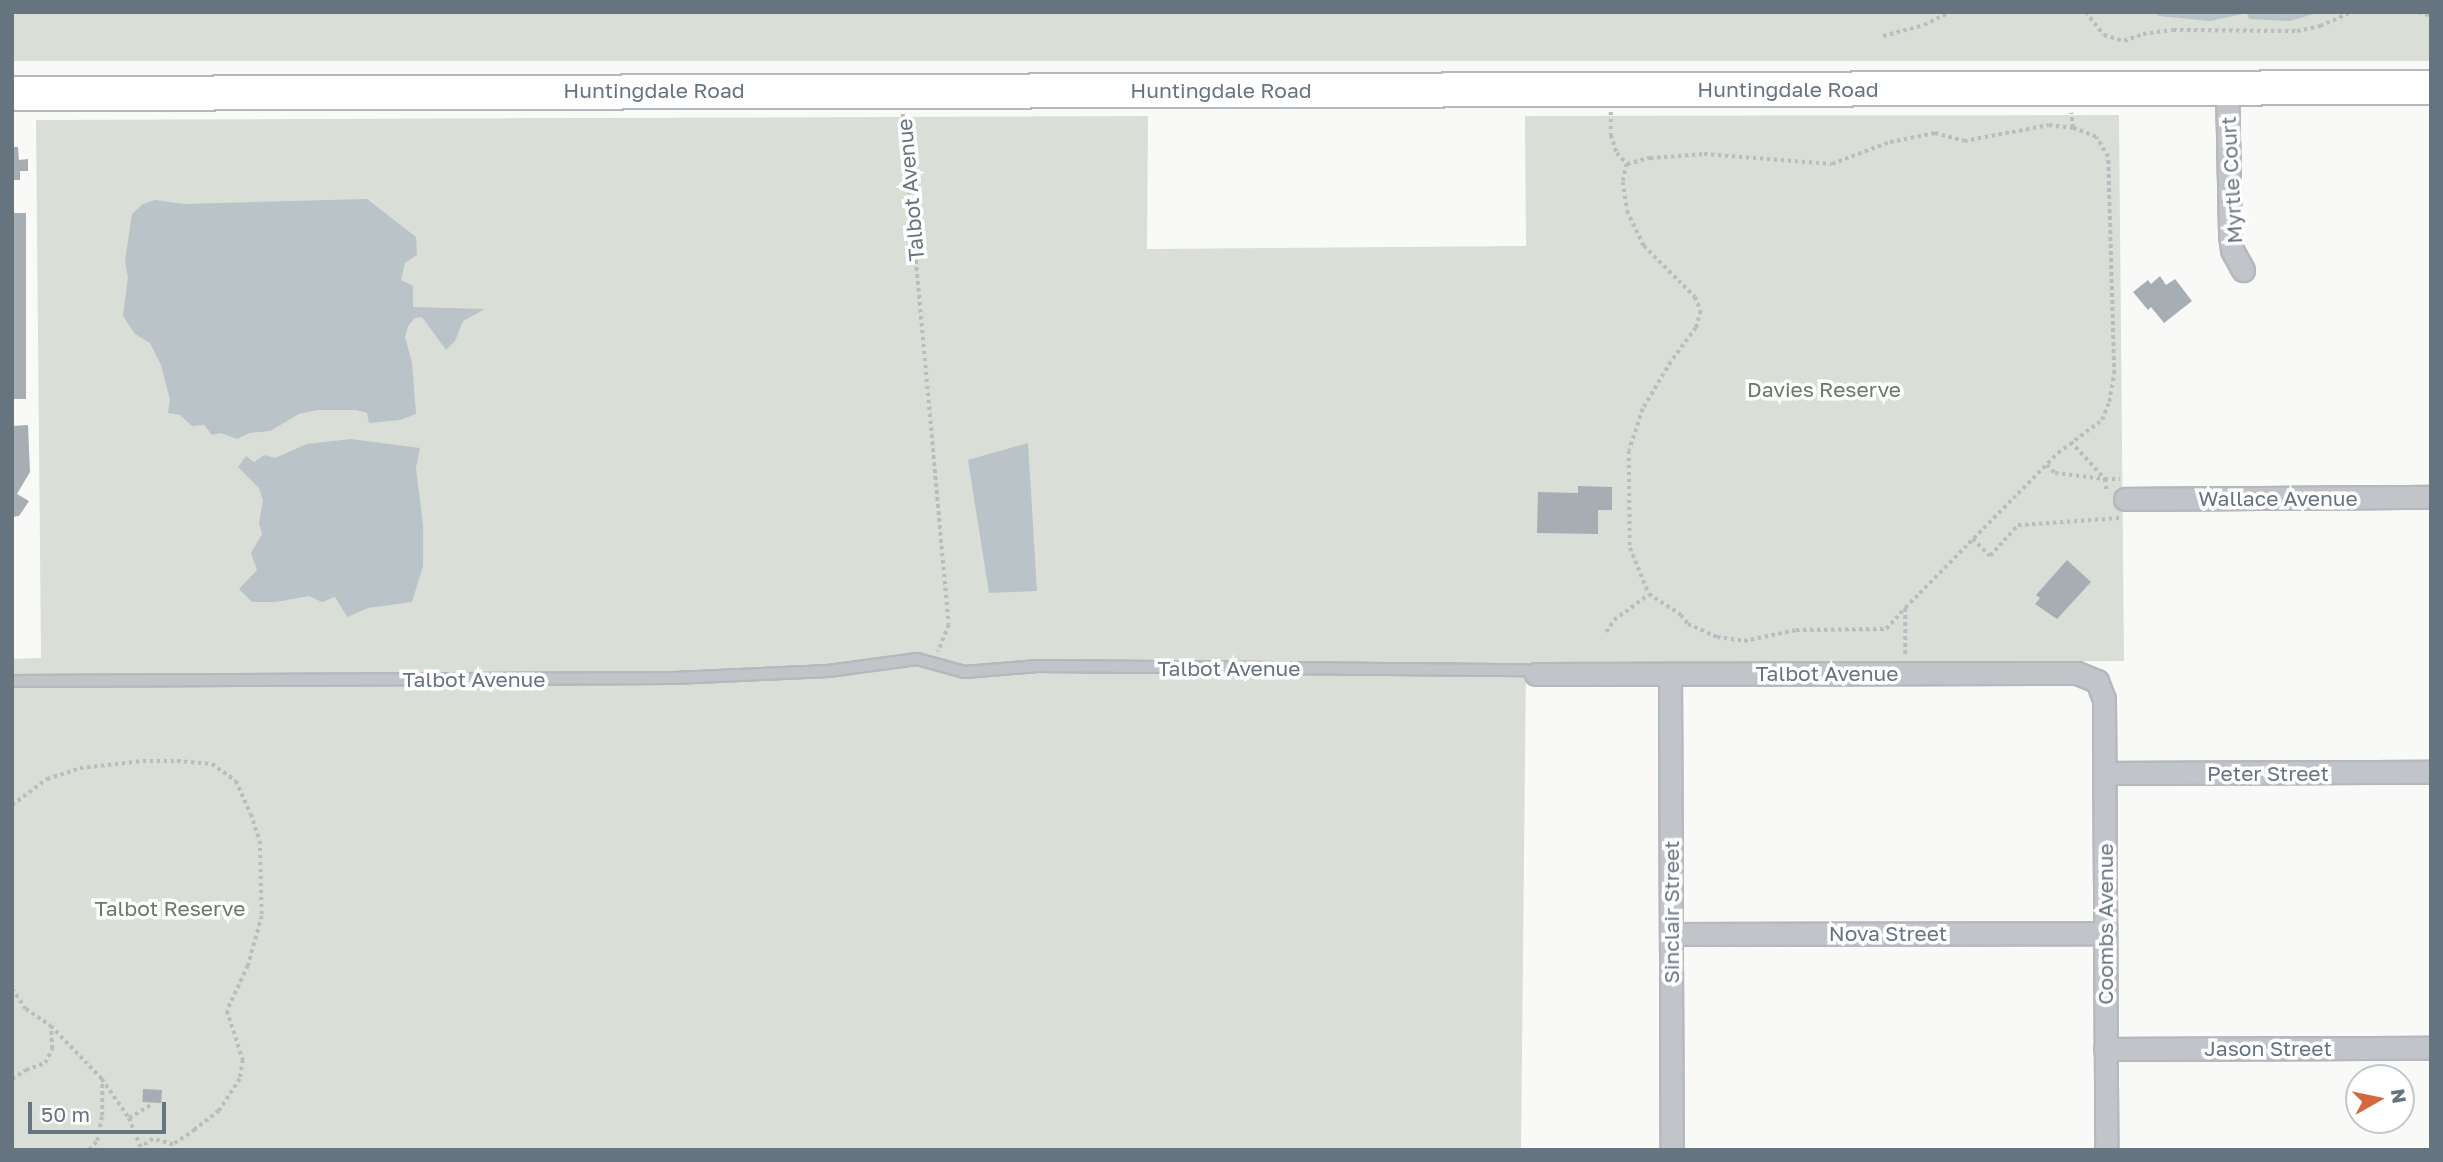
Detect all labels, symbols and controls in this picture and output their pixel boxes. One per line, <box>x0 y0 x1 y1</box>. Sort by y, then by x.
street label: Huntingdale Road <box>1697 76 1879 102</box>
street label: Huntingdale Road <box>563 77 745 103</box>
street label: Huntingdale Road <box>1130 77 1312 103</box>
street label: Myrtle Court <box>2215 116 2247 244</box>
street label: Talbot Avenue <box>891 118 929 262</box>
park label: Davies Reserve <box>1747 376 1901 402</box>
street label: Wallace Avenue <box>2198 485 2358 511</box>
street label: Talbot Avenue <box>1157 655 1301 681</box>
street label: Talbot Avenue <box>1755 660 1899 686</box>
street label: Talbot Avenue <box>402 666 546 692</box>
street label: Peter Street <box>2207 760 2329 786</box>
street label: Sinclair Street <box>1658 840 1684 984</box>
street label: Coombs Avenue <box>2092 843 2118 1005</box>
park label: Talbot Reserve <box>95 895 245 921</box>
street label: Nova Street <box>1829 920 1947 946</box>
street label: Jason Street <box>2204 1035 2332 1061</box>
north arrow <box>2345 1064 2415 1134</box>
text: N <box>2387 1087 2412 1105</box>
scale bar <box>32 1088 170 1132</box>
text: 50 m <box>41 1101 90 1127</box>

